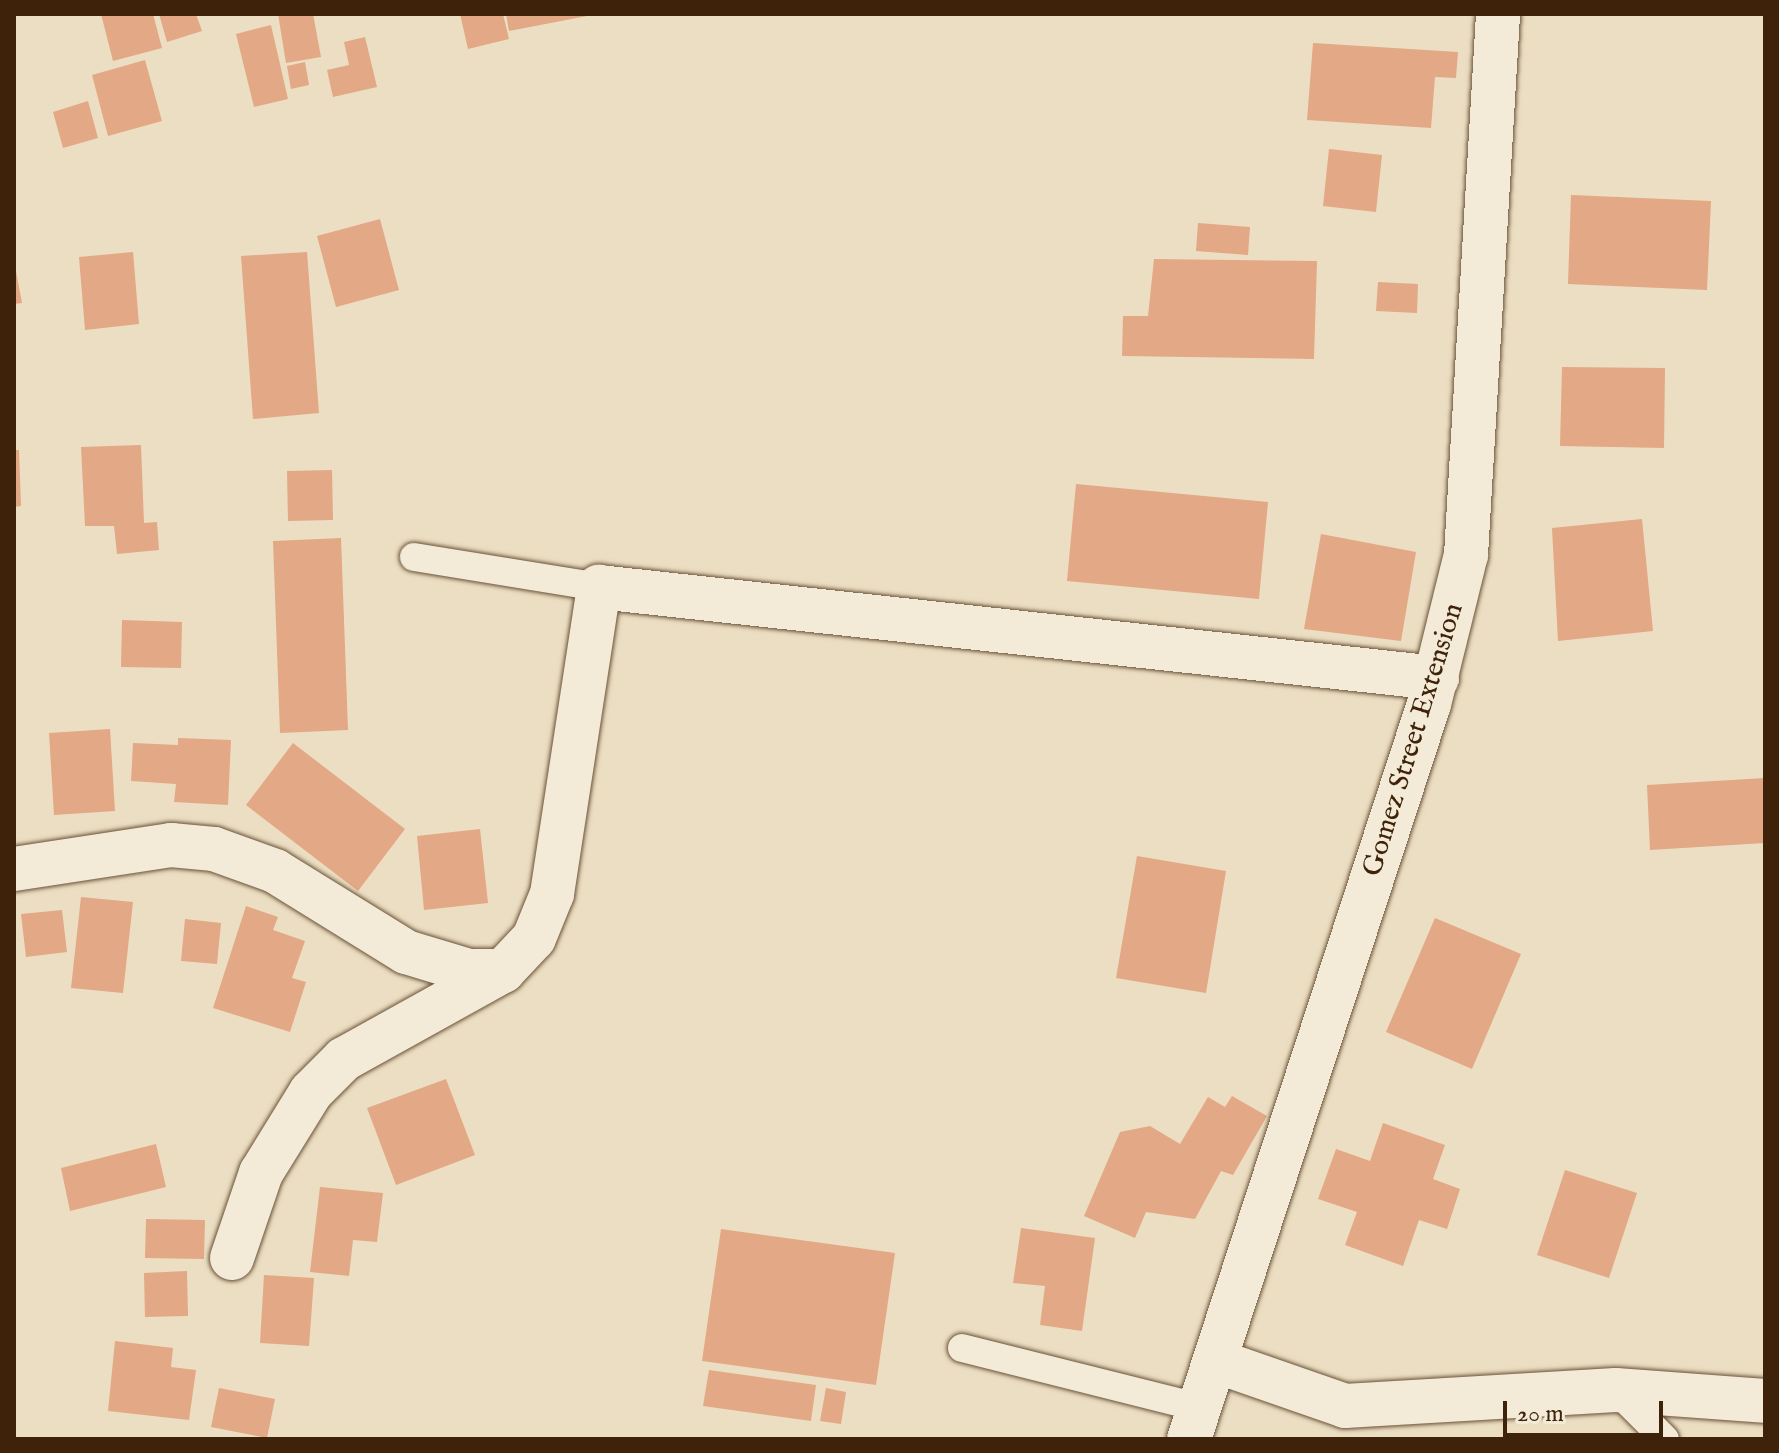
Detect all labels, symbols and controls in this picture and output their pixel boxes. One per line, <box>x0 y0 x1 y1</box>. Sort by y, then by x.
street label: Gomez Street Extension <box>1356 599 1472 881</box>
scale bar <box>1507 1385 1667 1435</box>
text: 20 m <box>1517 1399 1564 1430</box>

